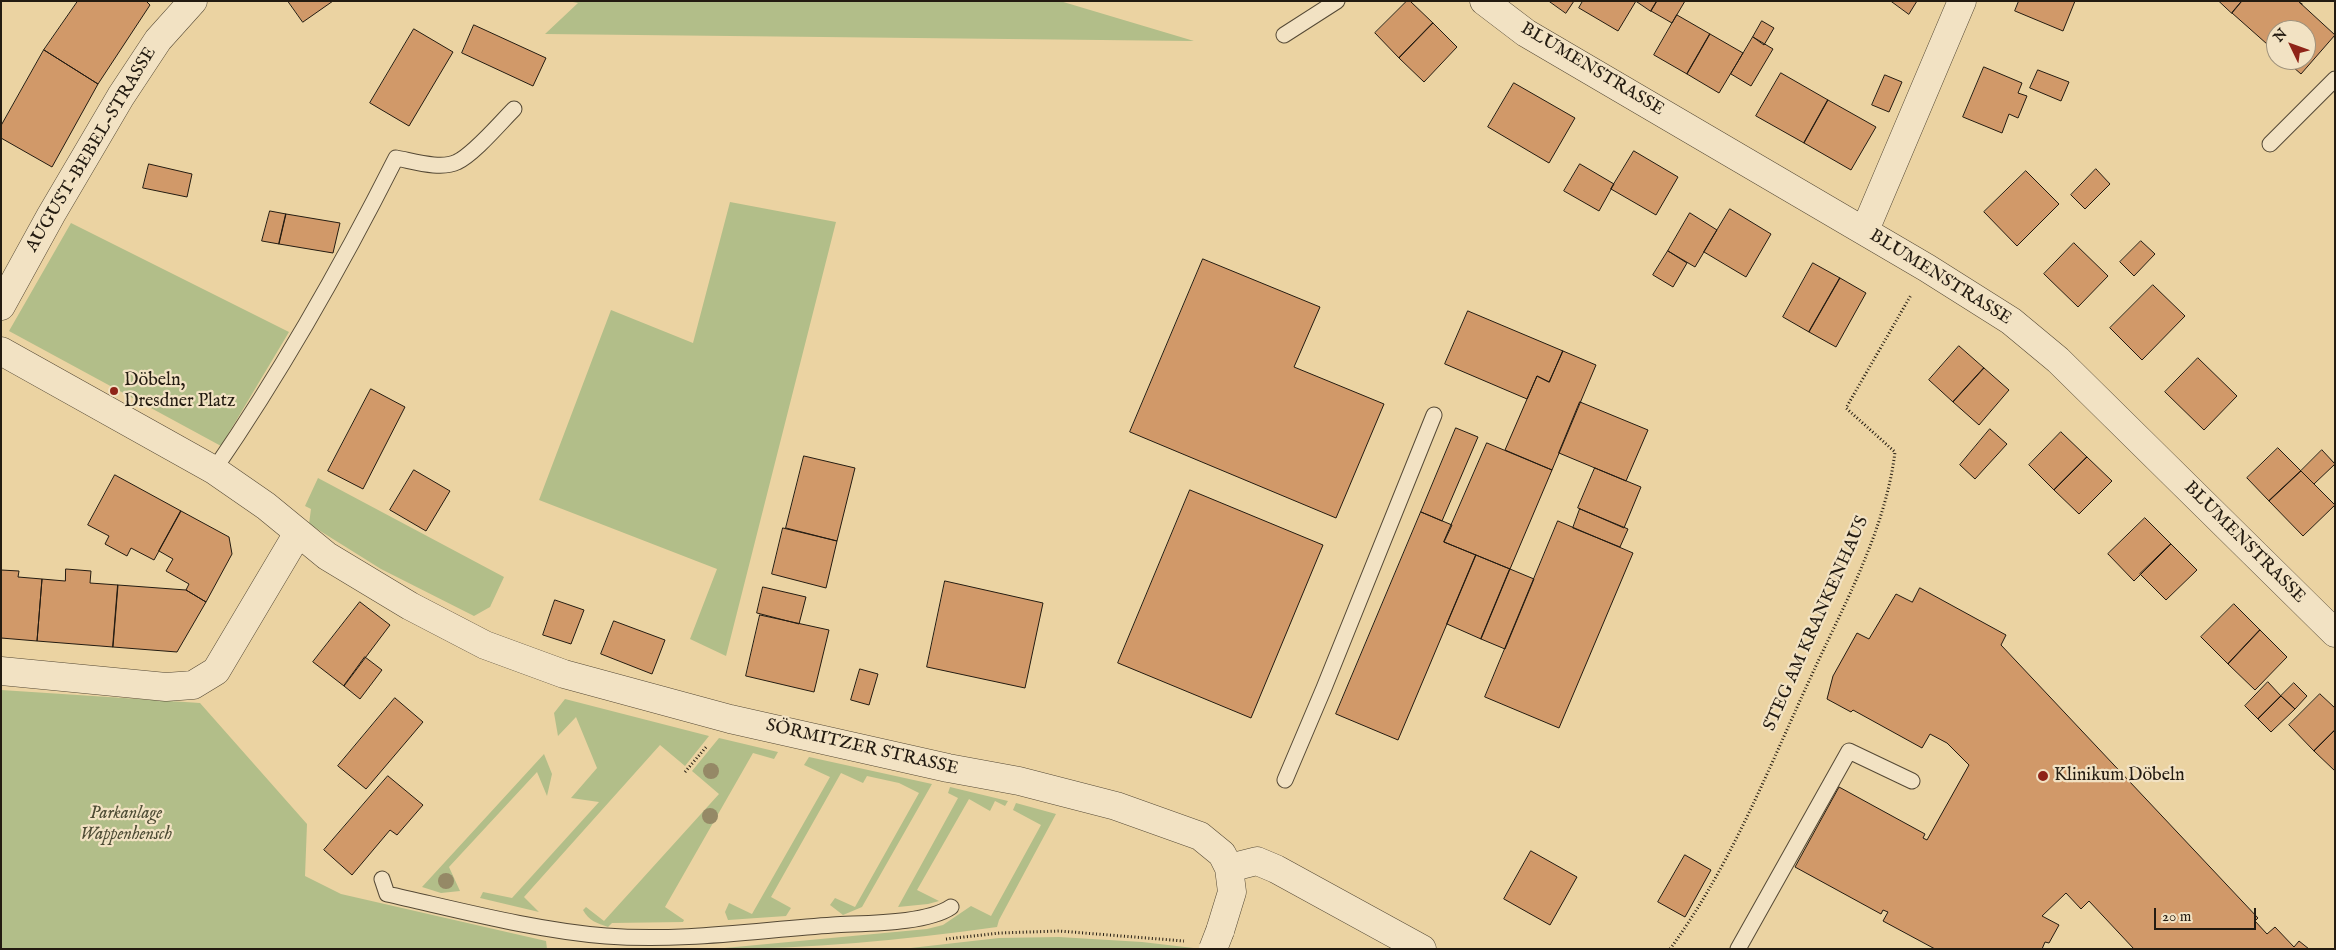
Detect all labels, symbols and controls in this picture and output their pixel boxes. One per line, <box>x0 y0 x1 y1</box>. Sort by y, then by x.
street label: BLUMENSTRASSE <box>1516 19 1668 121</box>
north arrow <box>2266 20 2316 70</box>
text: N <box>2270 25 2291 46</box>
street label: AUGUST-BEBEL-STRASSE <box>22 44 162 256</box>
street label: BLUMENSTRASSE <box>1865 226 2015 330</box>
place label: Döbeln, Dresdner Platz <box>124 370 235 412</box>
marker: Döbeln, Dresdner Platz <box>108 385 120 397</box>
street label: BLUMENSTRASSE <box>2179 478 2309 608</box>
street label: STEG AM KRANKENHAUS <box>1760 513 1874 735</box>
street label: SÖRMITZER STRASSE <box>764 715 960 781</box>
place label: Klinikum Döbeln <box>2054 765 2185 787</box>
marker: Klinikum Döbeln <box>2036 769 2050 783</box>
park label: Parkanlage Wappenhensch <box>80 803 172 846</box>
scale bar <box>2156 898 2258 930</box>
text: 20 m <box>2162 907 2191 926</box>

